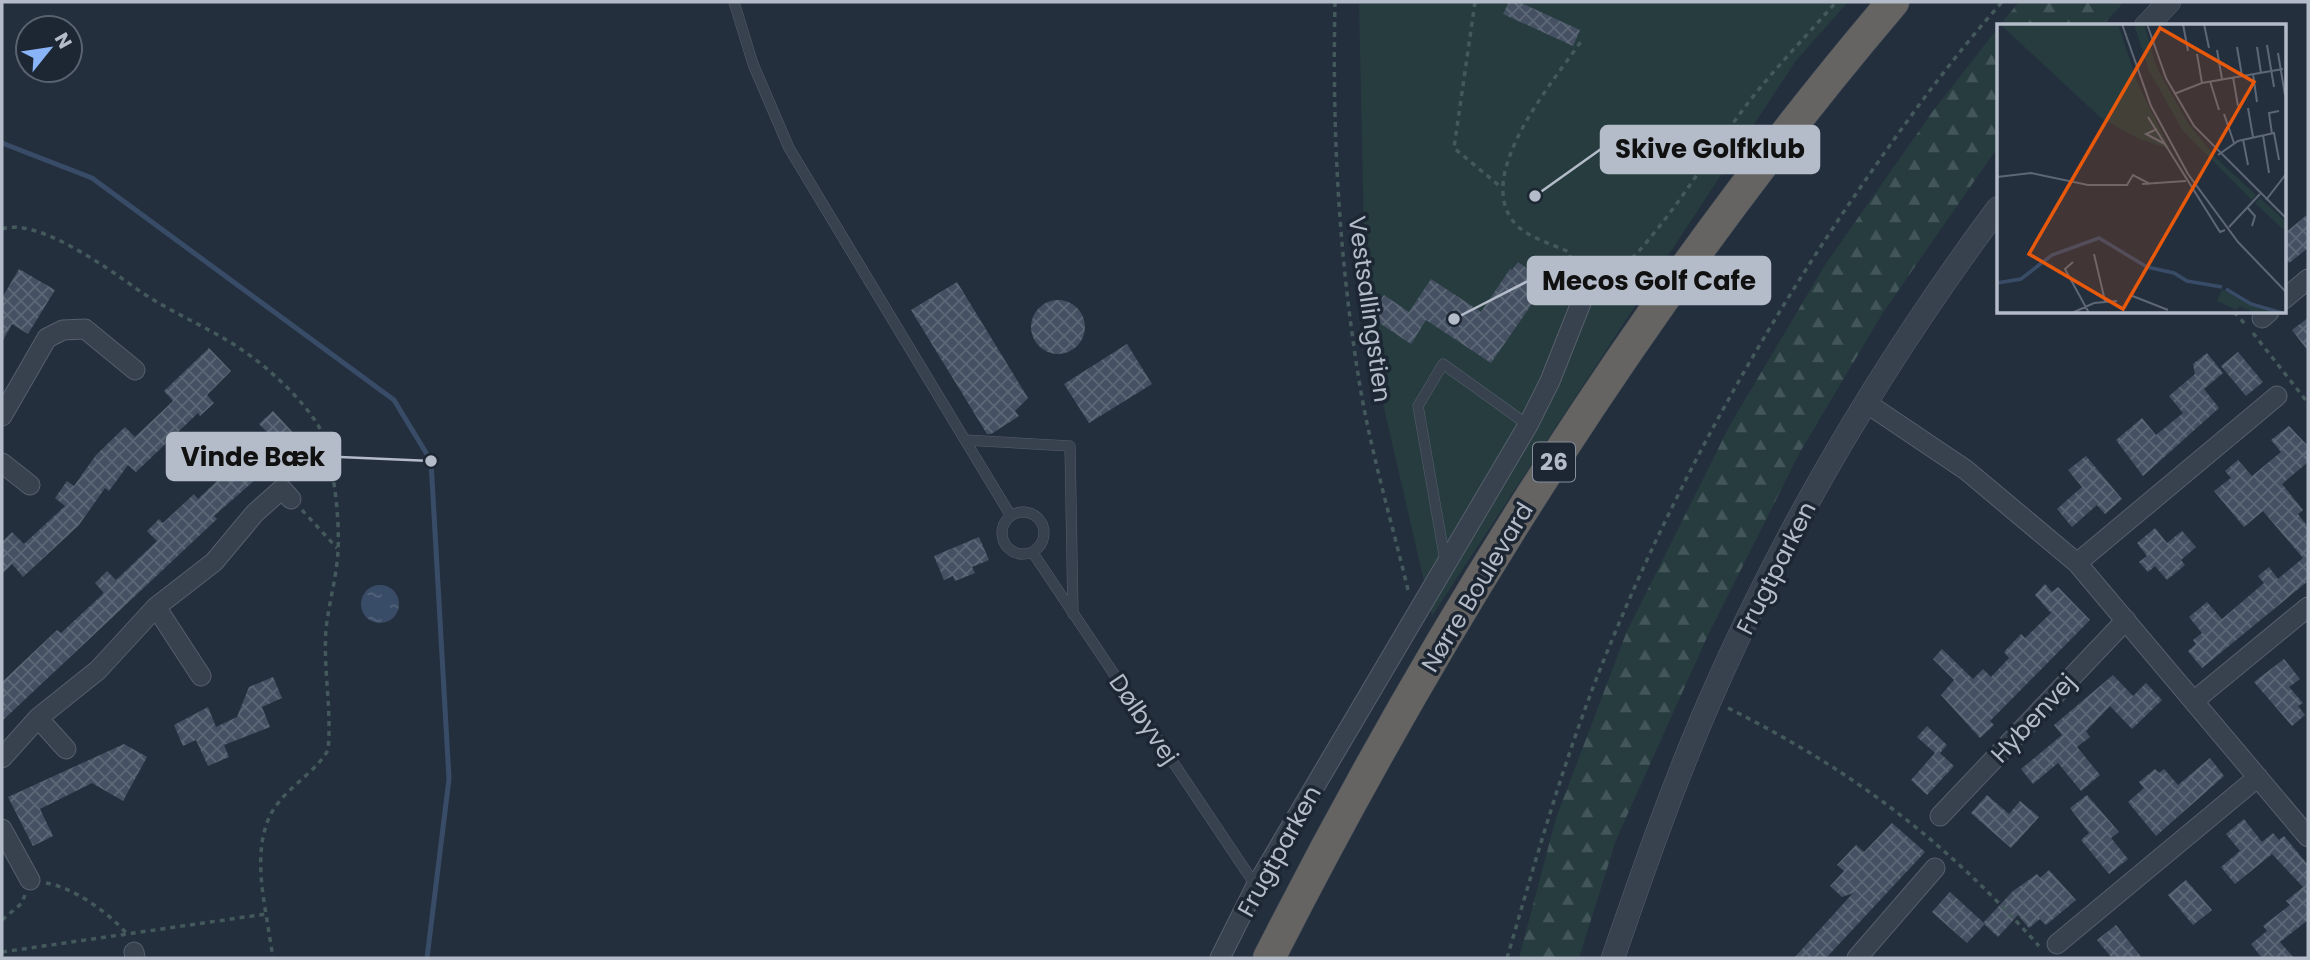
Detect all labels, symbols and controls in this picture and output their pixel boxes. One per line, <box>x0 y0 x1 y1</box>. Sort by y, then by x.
north arrow <box>14 14 84 84</box>
inset map <box>1997 24 2286 313</box>
text: N <box>48 28 79 54</box>
callout: Skive Golfklub <box>1601 126 1819 173</box>
text: Skive Golfklub <box>1615 131 1805 167</box>
street label: Vestsallingstien <box>1341 214 1399 404</box>
callout: Mecos Golf Cafe <box>1528 257 1770 304</box>
text: Mecos Golf Cafe <box>1542 263 1756 299</box>
callout: Vinde Bæk <box>167 433 340 480</box>
text: Vinde Bæk <box>181 439 325 475</box>
road number: 26 <box>1533 442 1575 482</box>
street label: Nørre Boulevard <box>1413 496 1541 678</box>
street label: Frugtparken <box>1728 496 1824 640</box>
street label: Hybenvej <box>1983 666 2083 770</box>
street label: Dølbyvej <box>1102 667 1186 771</box>
street label: Frugtparken <box>1229 779 1329 923</box>

